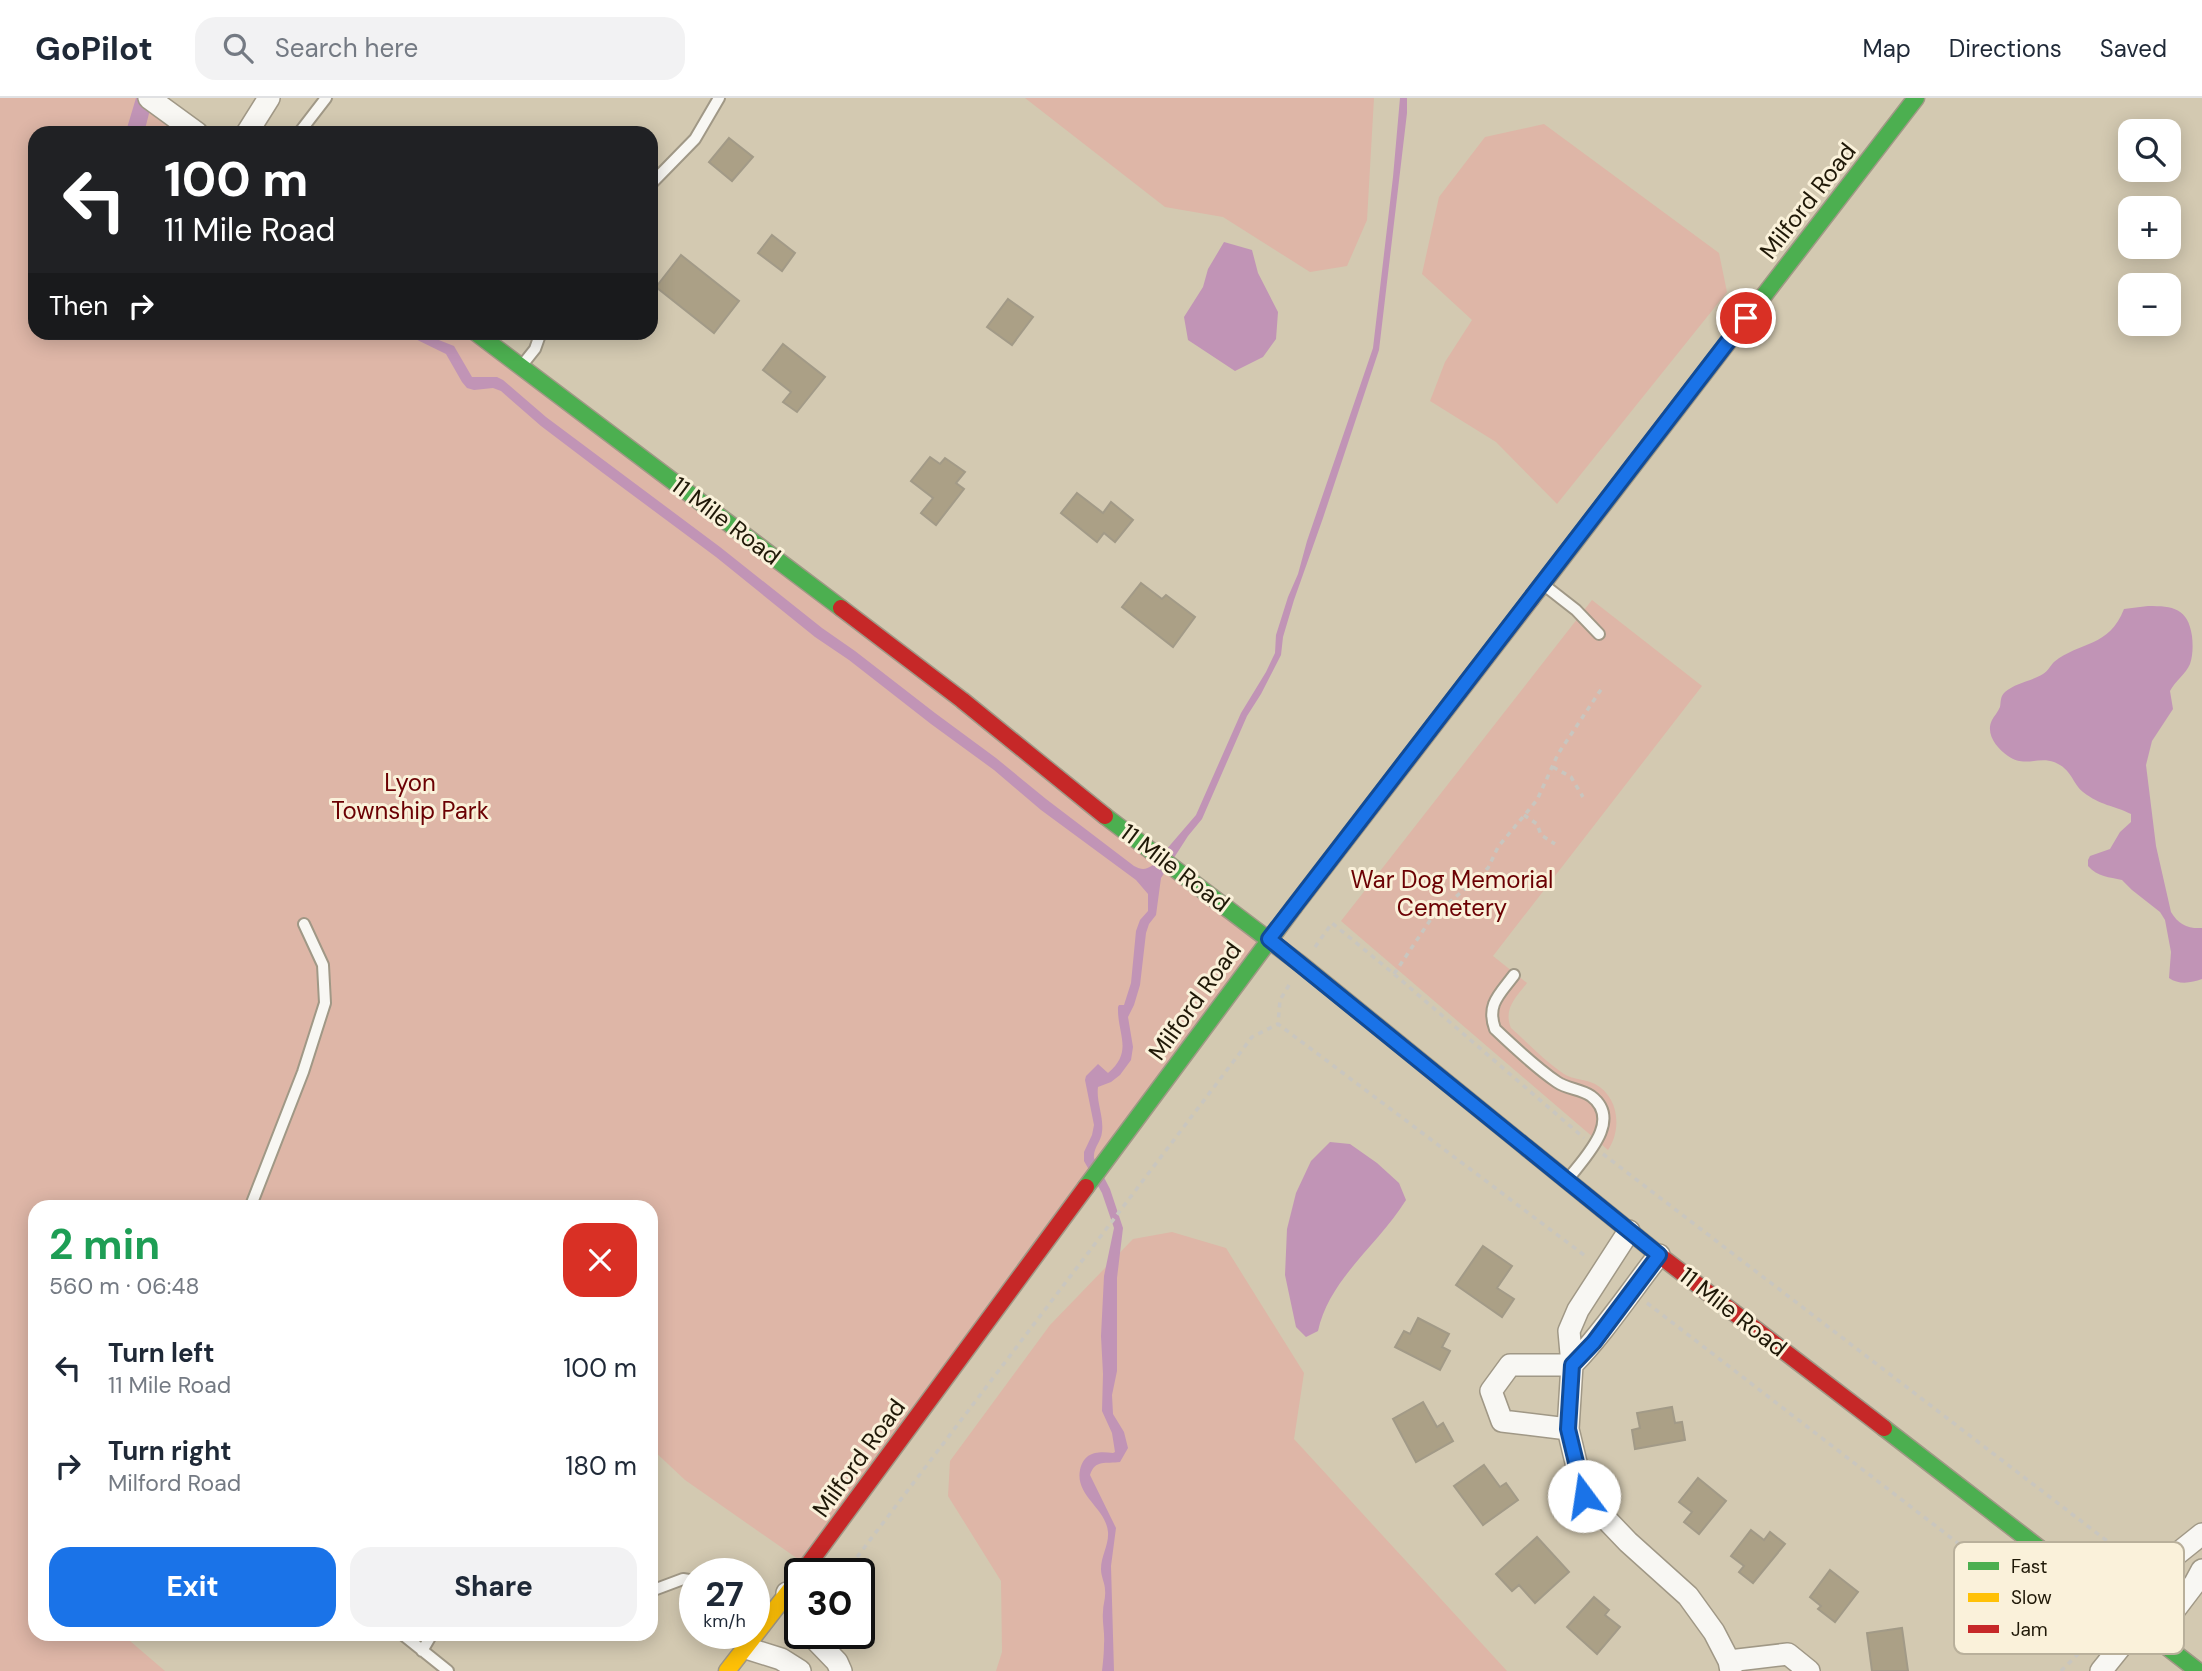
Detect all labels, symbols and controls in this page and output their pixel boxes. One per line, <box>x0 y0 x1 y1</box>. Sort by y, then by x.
search box <box>195 17 685 80</box>
text: GoPilot <box>35 27 153 70</box>
icon: search <box>219 29 257 67</box>
text: Search here <box>275 31 418 65</box>
text: Map <box>1863 33 1911 64</box>
text: Directions <box>1949 33 2062 64</box>
text: Saved <box>2100 33 2167 64</box>
map controls <box>2118 119 2181 336</box>
button: search <box>2118 119 2181 182</box>
street label: Milford Road <box>1753 136 1863 265</box>
text: 100 m <box>164 147 308 211</box>
icon: left <box>49 154 140 245</box>
button: + <box>2118 196 2181 259</box>
text: 11 Mile Road <box>164 209 335 251</box>
button: − <box>2118 273 2181 336</box>
icon: right <box>122 287 160 325</box>
pin <box>1716 288 1776 348</box>
text: Then <box>49 289 108 323</box>
icon: arrive <box>1727 299 1765 337</box>
street label: 11 Mile Road <box>666 470 787 572</box>
park label: Lyon Township Park <box>331 767 489 826</box>
street label: 11 Mile Road <box>1115 817 1236 919</box>
park label: War Dog Memorial Cemetery <box>1351 864 1553 923</box>
street label: Milford Road <box>1141 935 1248 1066</box>
text: 2 min <box>49 1217 160 1272</box>
button: close <box>563 1223 637 1297</box>
street label: 11 Mile Road <box>1673 1260 1793 1363</box>
text: 560 m · 06:48 <box>49 1271 199 1301</box>
text: Turn left <box>108 1336 215 1370</box>
icon: left <box>49 1349 87 1387</box>
text: 100 m <box>563 1351 637 1385</box>
text: 11 Mile Road <box>108 1370 231 1400</box>
street label: Milford Road <box>805 1392 912 1523</box>
text: Turn right <box>108 1434 232 1468</box>
icon: right <box>49 1447 87 1485</box>
text: 180 m <box>565 1449 637 1483</box>
position arrow <box>1547 1459 1621 1533</box>
text: Milford Road <box>108 1468 241 1498</box>
legend <box>1954 1542 2184 1654</box>
button: Exit <box>49 1547 336 1627</box>
button: Share <box>350 1547 637 1627</box>
text: Fast <box>2011 1554 2047 1579</box>
speed limit sign: 30 <box>784 1558 875 1649</box>
text: 27 <box>705 1571 744 1617</box>
text: Slow <box>2011 1585 2052 1610</box>
text: km/h <box>703 1609 746 1633</box>
text: Jam <box>2011 1617 2048 1642</box>

